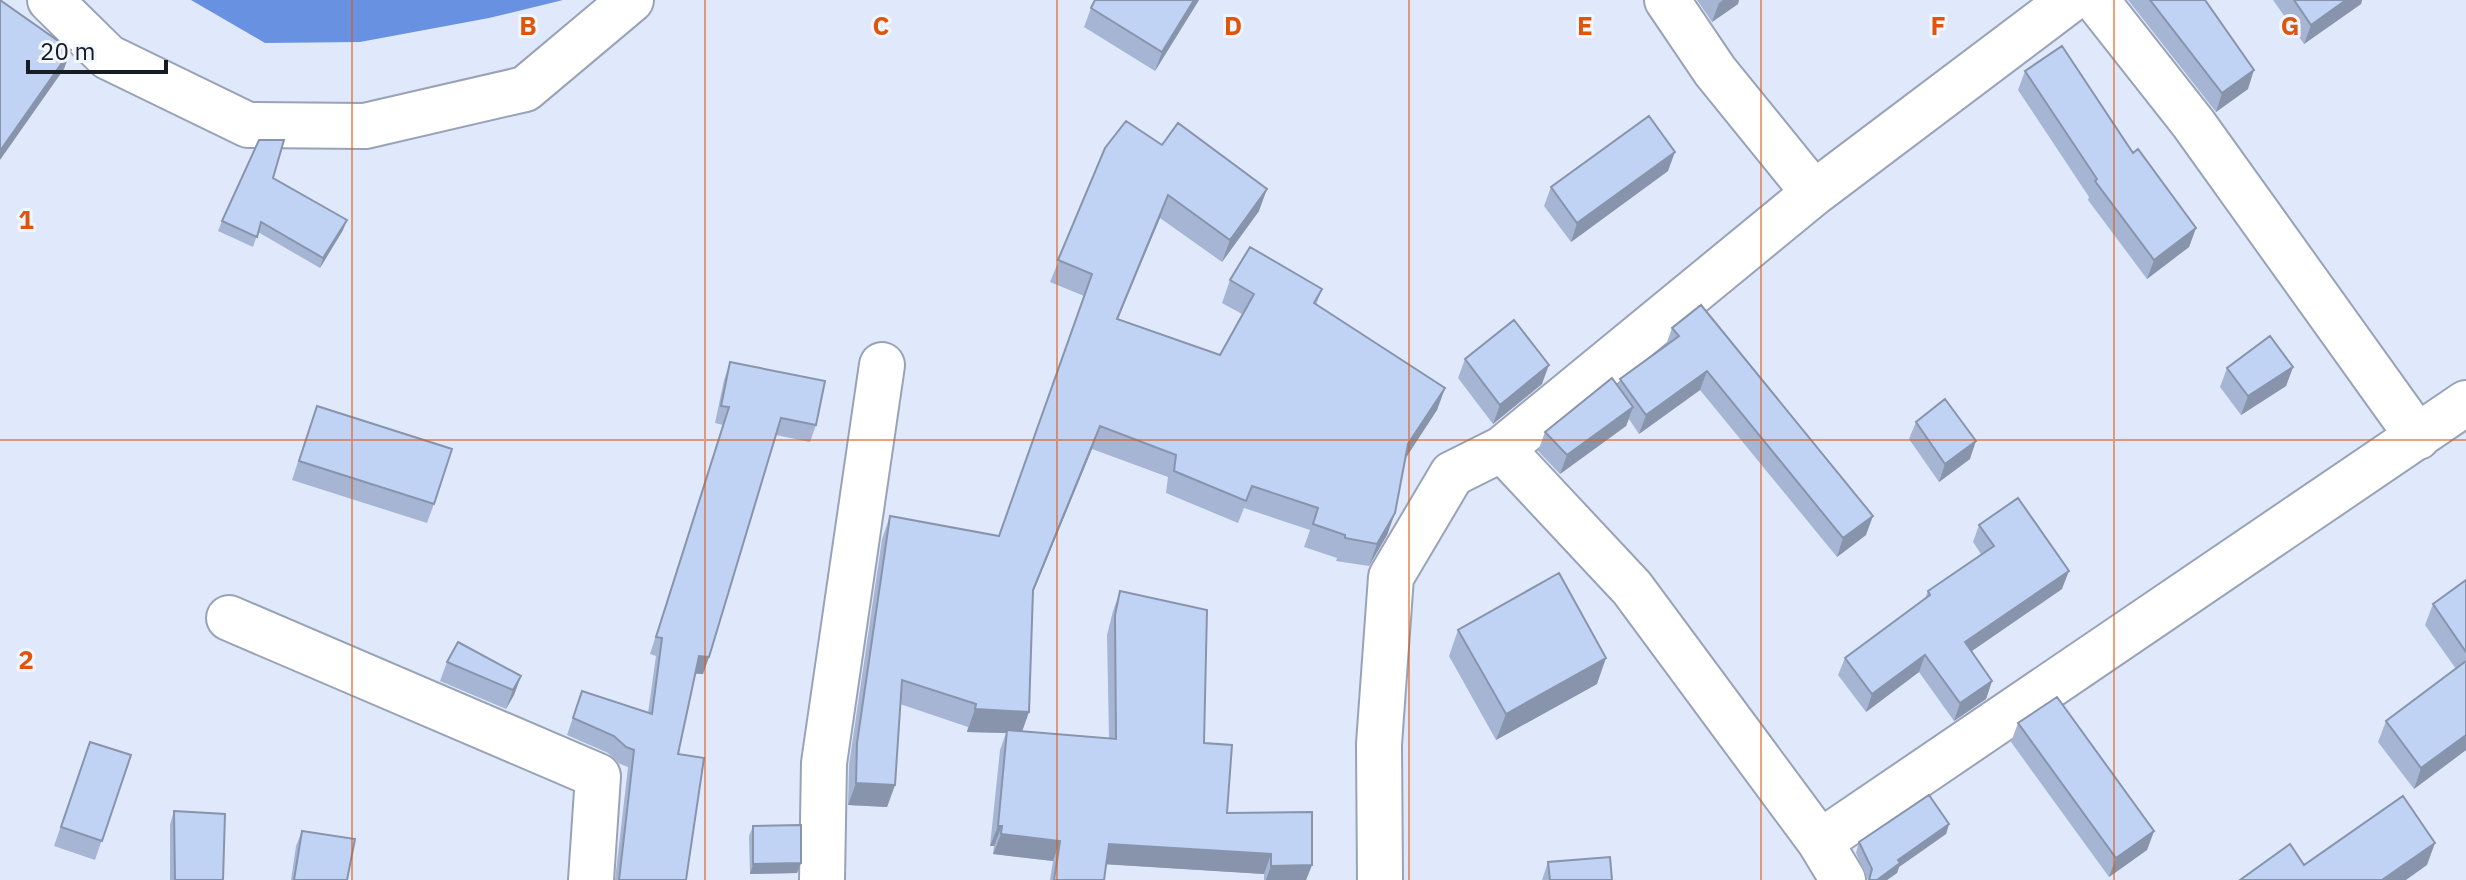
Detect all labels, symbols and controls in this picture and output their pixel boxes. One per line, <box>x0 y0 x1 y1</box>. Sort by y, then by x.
text: B <box>519 8 537 42</box>
text: C <box>873 8 890 42</box>
text: D <box>1224 8 1242 42</box>
text: E <box>1577 8 1593 42</box>
text: F <box>1930 8 1946 42</box>
text: G <box>2281 8 2299 42</box>
scale bar <box>28 24 166 74</box>
text: 20 m <box>40 35 95 67</box>
text: 1 <box>18 202 34 236</box>
text: 2 <box>18 642 34 676</box>

